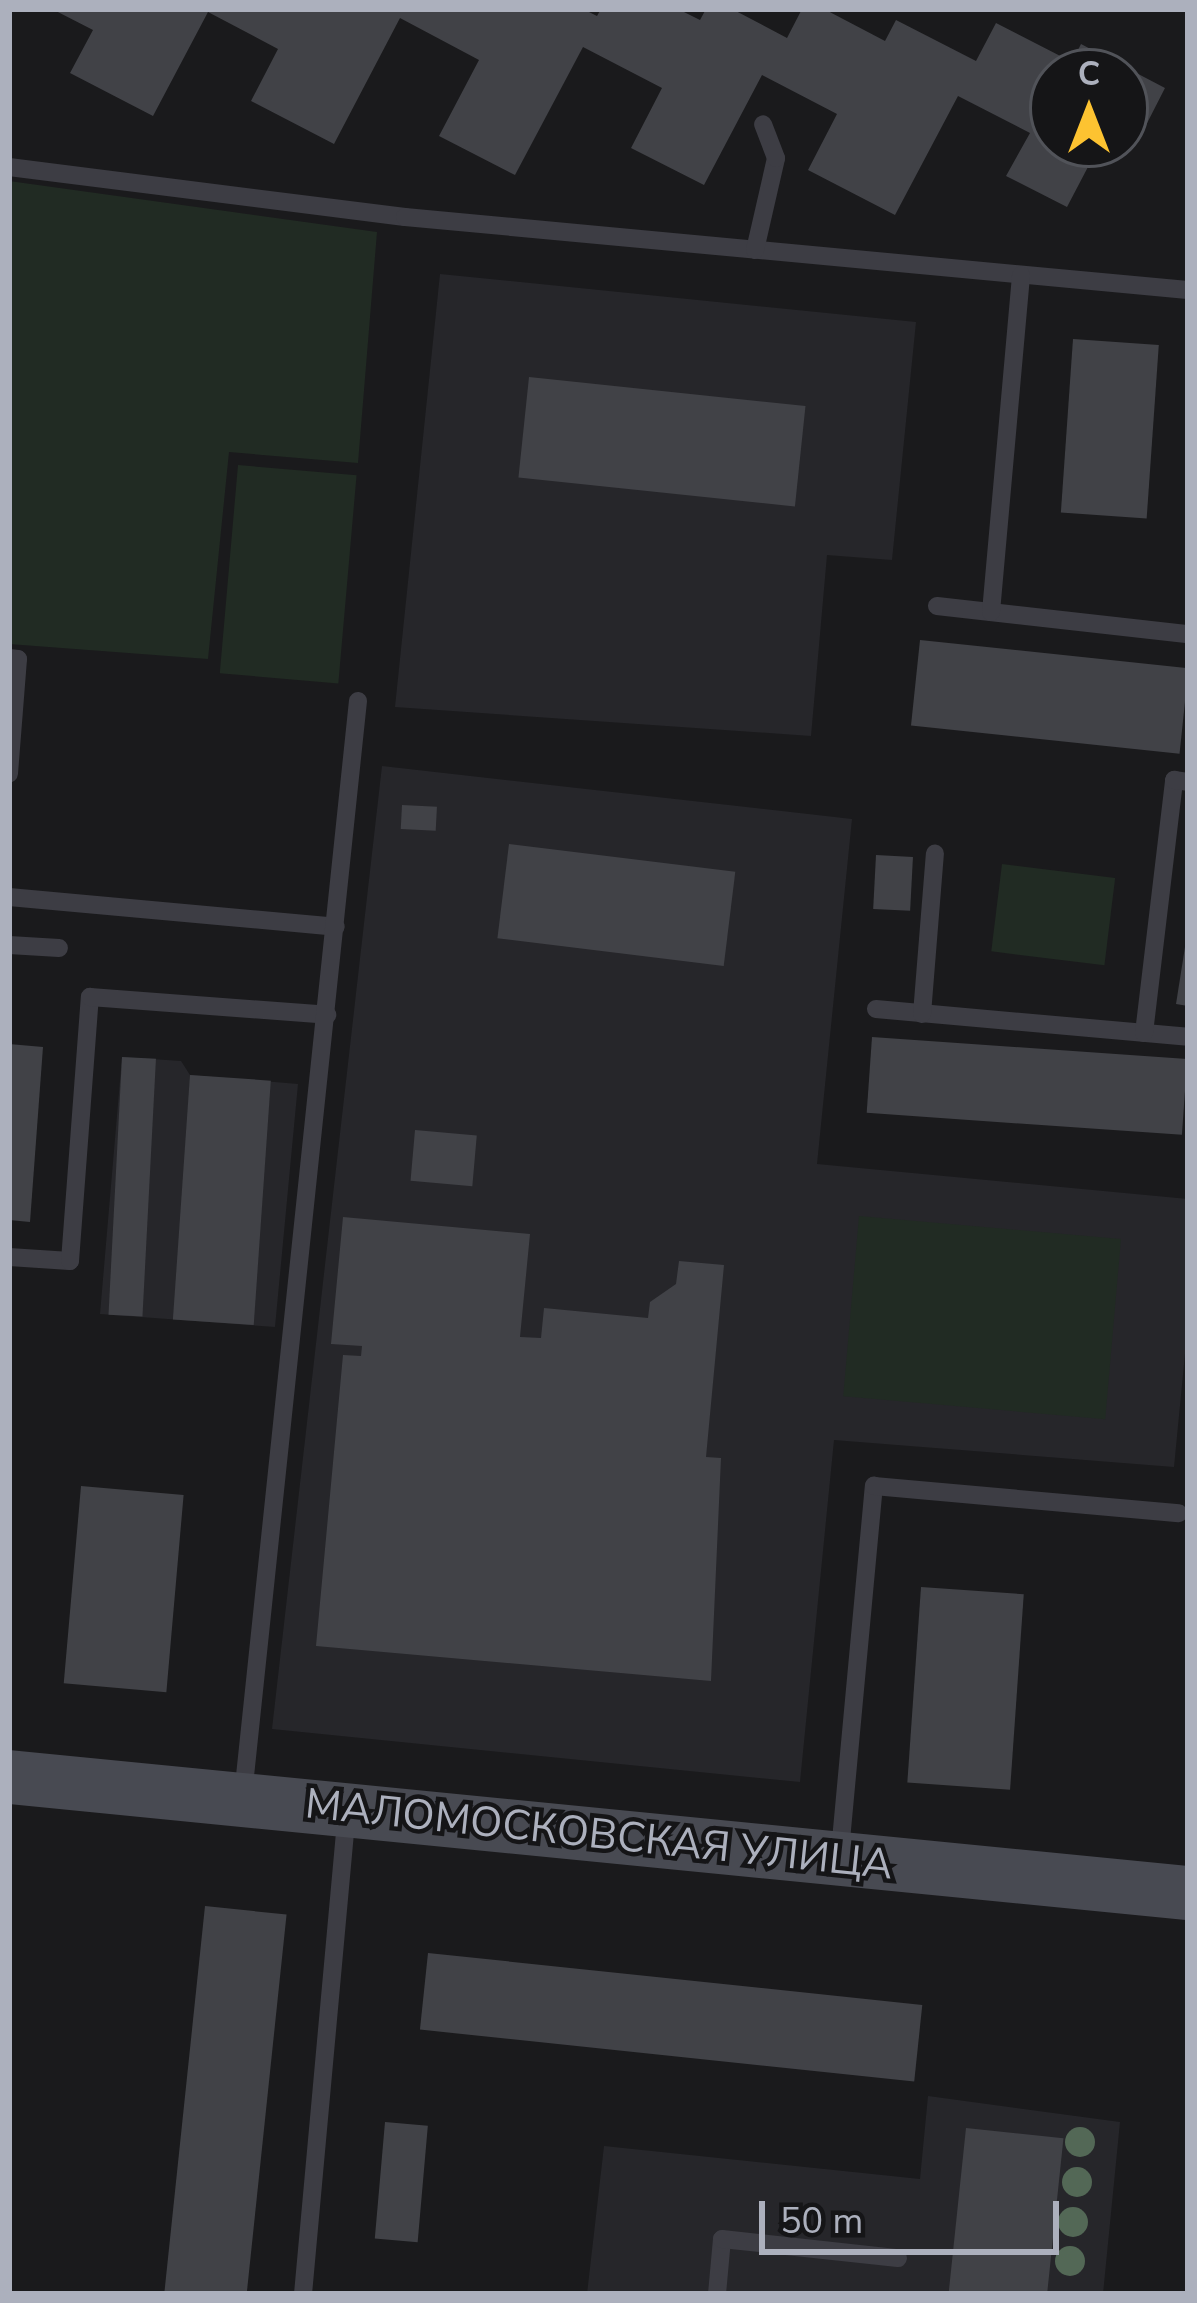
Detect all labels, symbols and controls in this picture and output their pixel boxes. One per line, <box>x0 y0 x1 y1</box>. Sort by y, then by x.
north arrow <box>1029 48 1149 168</box>
text: С <box>1078 52 1100 97</box>
street label: МАЛОМОСКОВСКАЯ УЛИЦА <box>303 1779 895 1891</box>
scale bar <box>765 2177 1065 2251</box>
text: 50 m <box>780 2197 863 2246</box>

